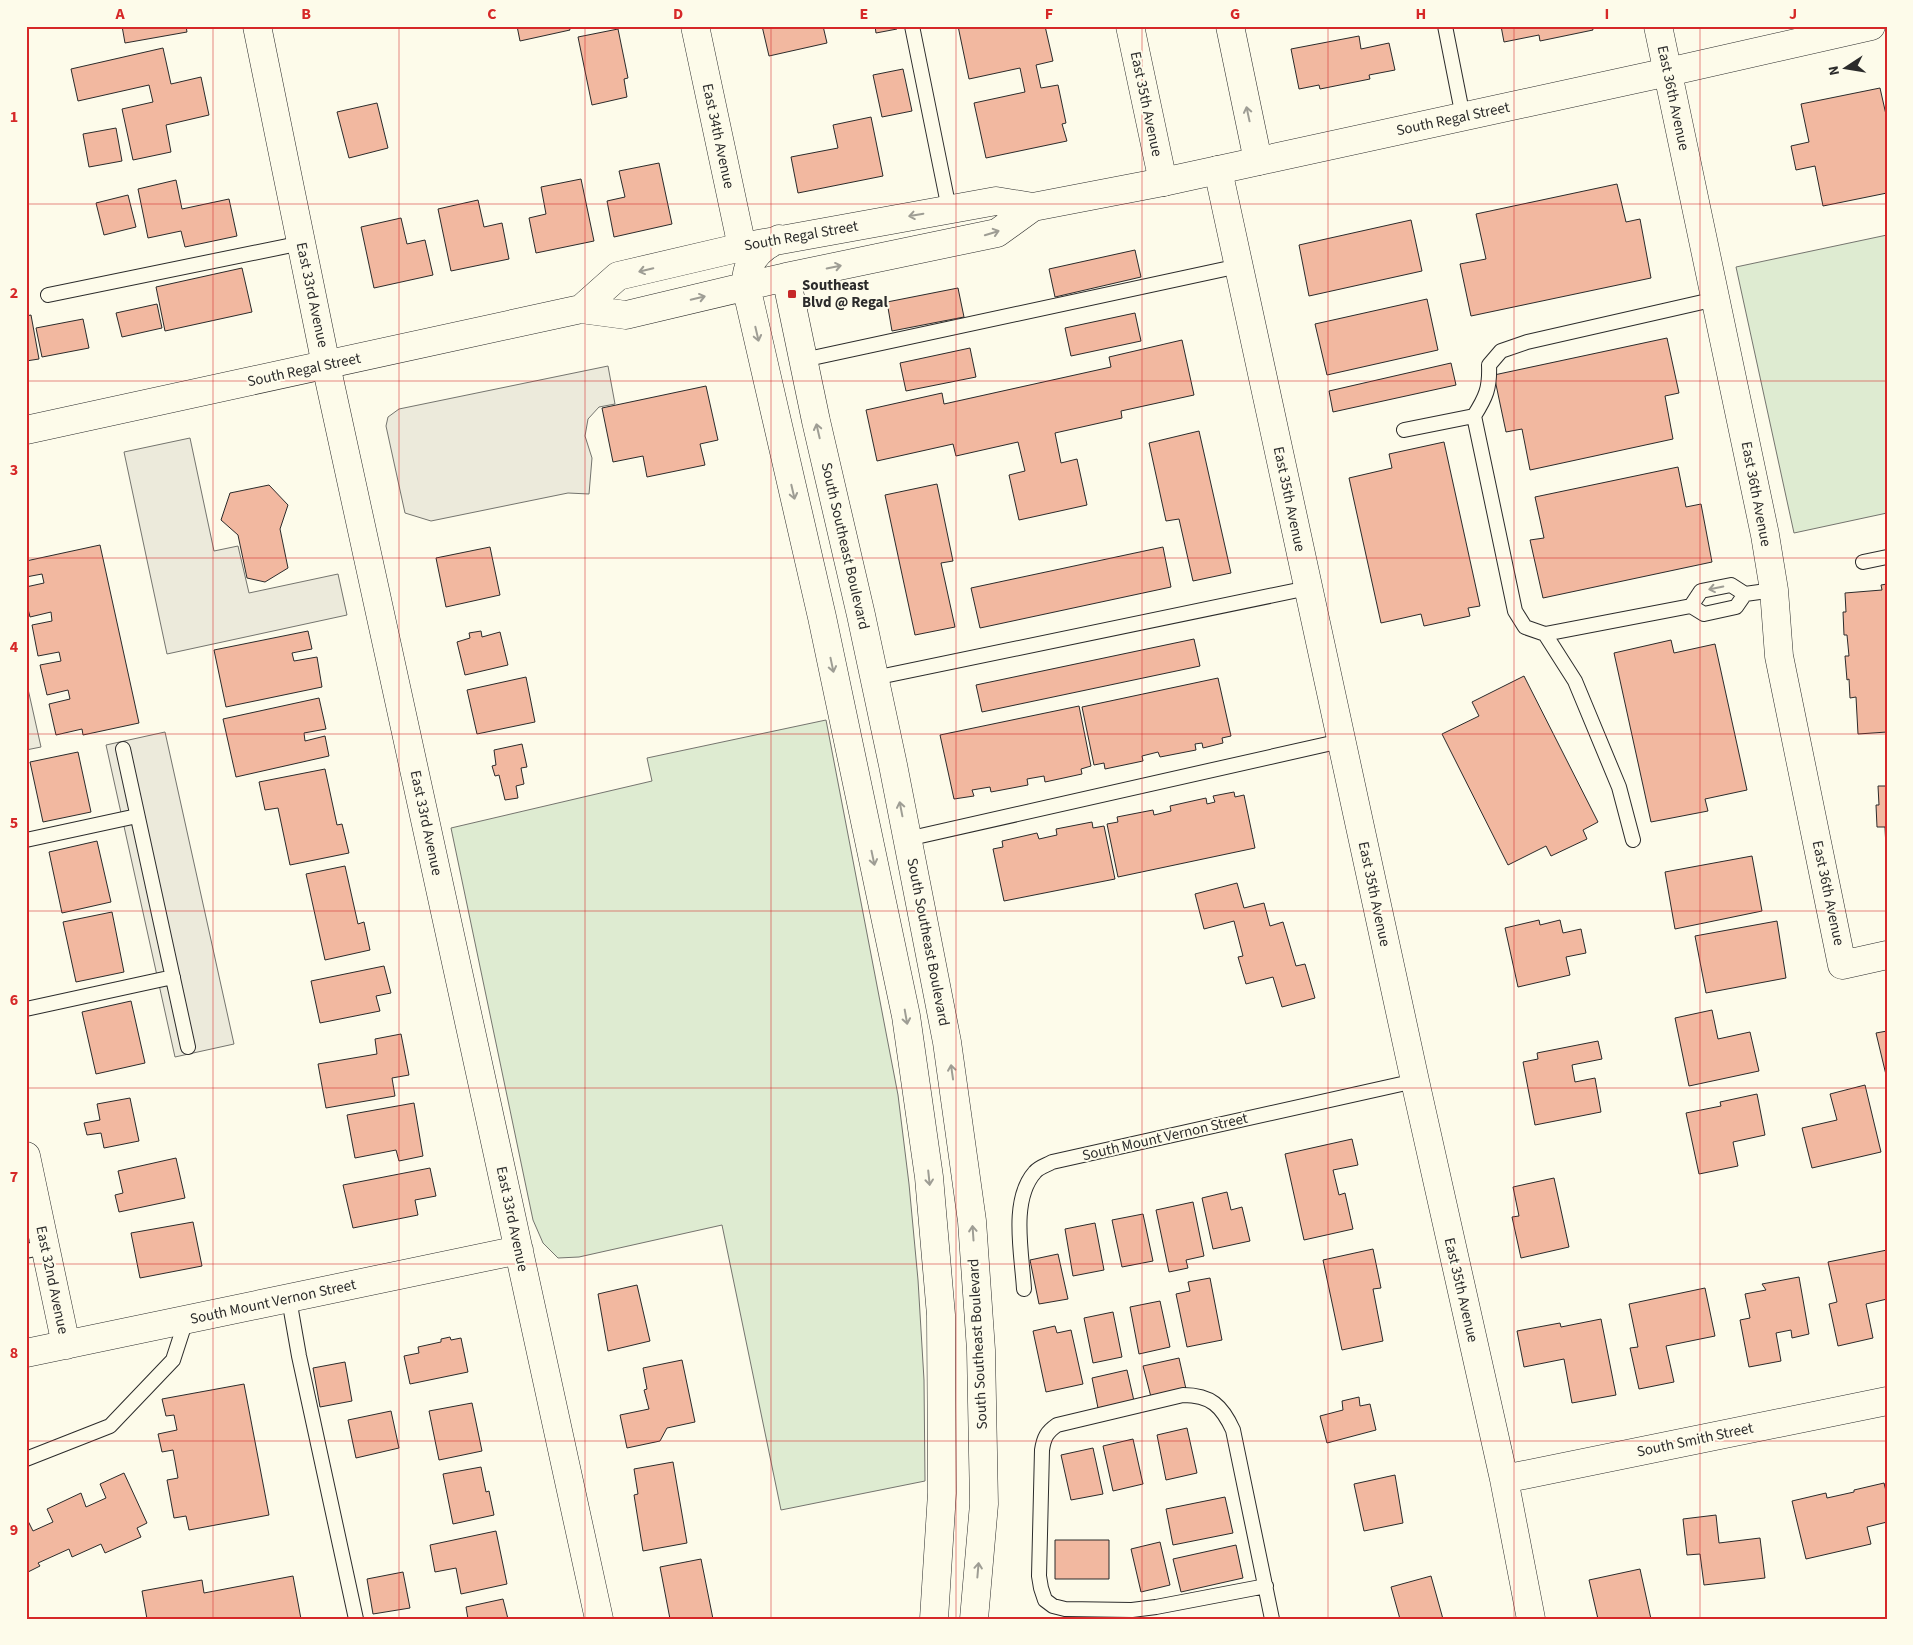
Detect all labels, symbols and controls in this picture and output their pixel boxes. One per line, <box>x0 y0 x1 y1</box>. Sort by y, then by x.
text: A <box>114 3 125 25</box>
text: B <box>301 3 311 25</box>
text: C <box>487 3 497 25</box>
text: D <box>673 3 683 25</box>
text: E <box>860 3 868 25</box>
text: F <box>1045 3 1053 25</box>
text: G <box>1230 3 1240 25</box>
text: H <box>1416 3 1426 25</box>
text: I <box>1605 3 1609 25</box>
text: J <box>1789 3 1797 25</box>
north arrow <box>1820 42 1870 92</box>
street label: East 36th Avenue <box>1652 44 1694 152</box>
street label: East 35th Avenue <box>1125 50 1167 158</box>
text: N <box>1824 64 1845 77</box>
street label: East 34th Avenue <box>697 82 739 190</box>
street label: South Regal Street <box>1394 97 1512 141</box>
text: 1 <box>10 106 18 128</box>
one-way arrow <box>1243 106 1252 122</box>
one-way arrow <box>909 211 925 221</box>
street label: South Regal Street <box>742 216 860 256</box>
one-way arrow <box>984 228 1000 238</box>
street label: East 33rd Avenue <box>291 240 333 350</box>
one-way arrow <box>825 262 841 271</box>
one-way arrow <box>638 266 654 275</box>
place label: Southeast Blvd @ Regal <box>802 275 889 313</box>
text: 2 <box>10 282 18 304</box>
marker: Southeast Blvd @ Regal <box>786 288 798 300</box>
one-way arrow <box>689 293 705 302</box>
one-way arrow <box>753 325 762 341</box>
street label: South Regal Street <box>245 348 363 392</box>
one-way arrow <box>813 423 822 439</box>
street label: East 36th Avenue <box>1735 440 1777 548</box>
street label: East 35th Avenue <box>1268 445 1310 553</box>
text: 3 <box>10 459 18 481</box>
street label: South Southeast Boulevard <box>816 460 874 632</box>
one-way arrow <box>789 484 798 500</box>
one-way arrow <box>1708 584 1724 593</box>
text: 4 <box>10 636 19 658</box>
one-way arrow <box>828 656 838 672</box>
street label: East 33rd Avenue <box>405 768 447 878</box>
one-way arrow <box>896 802 906 818</box>
text: 5 <box>10 812 18 834</box>
street label: East 36th Avenue <box>1807 839 1849 947</box>
street label: East 35th Avenue <box>1353 840 1395 948</box>
one-way arrow <box>869 850 878 866</box>
street label: South Southeast Boulevard <box>901 856 955 1028</box>
text: 6 <box>10 989 18 1011</box>
one-way arrow <box>901 1009 911 1025</box>
one-way arrow <box>946 1064 956 1080</box>
street label: South Mount Vernon Street <box>1080 1108 1250 1166</box>
street label: East 33rd Avenue <box>491 1164 533 1274</box>
text: 7 <box>10 1166 18 1188</box>
one-way arrow <box>924 1170 934 1186</box>
street label: East 32nd Avenue <box>30 1224 74 1336</box>
one-way arrow <box>968 1226 977 1242</box>
street label: East 35th Avenue <box>1439 1236 1483 1344</box>
street label: South Southeast Boulevard <box>963 1258 993 1430</box>
street label: South Mount Vernon Street <box>188 1274 358 1330</box>
text: 8 <box>10 1342 18 1364</box>
street label: South Smith Street <box>1635 1417 1755 1463</box>
text: 9 <box>10 1519 18 1541</box>
one-way arrow <box>974 1562 983 1578</box>

